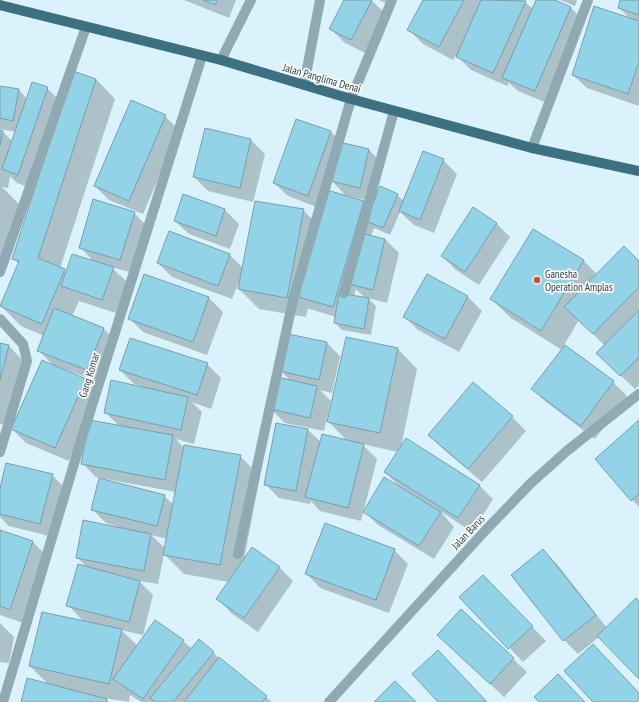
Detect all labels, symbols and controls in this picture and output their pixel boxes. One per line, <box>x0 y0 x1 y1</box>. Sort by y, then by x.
street label: Jalan Panglima Denai <box>280 60 363 96</box>
place label: Ganesha Operation Amplas <box>545 267 613 294</box>
marker: Ganesha Operation Amplas <box>532 275 542 285</box>
street label: Gang Komar <box>76 351 102 399</box>
street label: Jalan Barus <box>448 512 488 553</box>

